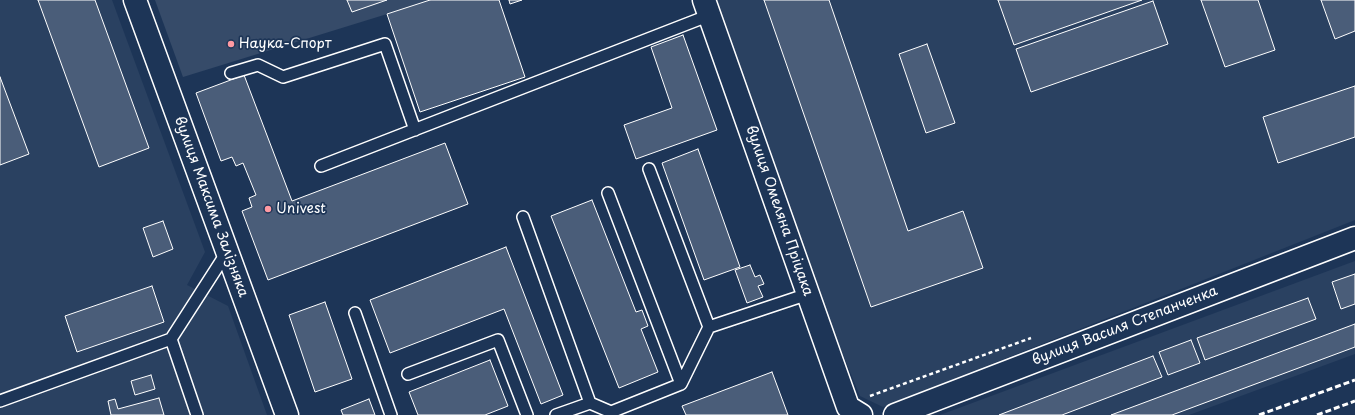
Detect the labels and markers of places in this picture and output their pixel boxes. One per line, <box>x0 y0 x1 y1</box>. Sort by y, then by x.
place label: Наука-Спорт <box>239 36 332 52</box>
marker: Наука-Спорт <box>226 39 236 49</box>
place label: Univest <box>276 201 326 217</box>
marker: Univest <box>263 204 273 214</box>

